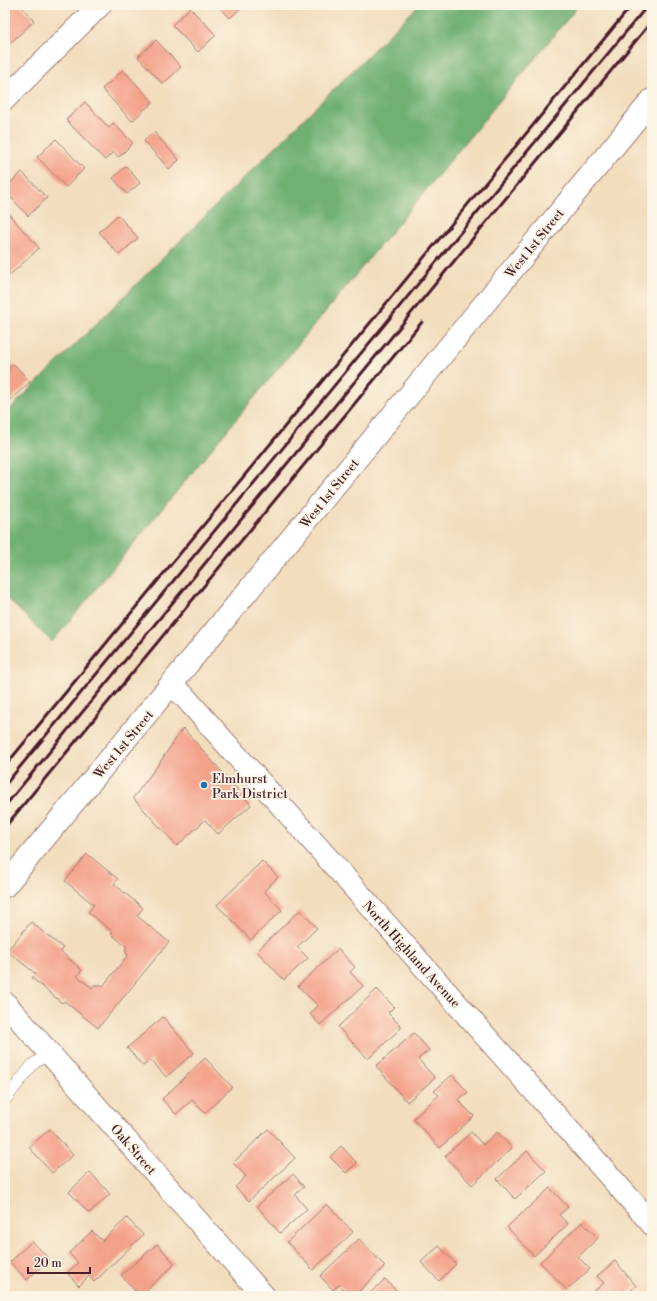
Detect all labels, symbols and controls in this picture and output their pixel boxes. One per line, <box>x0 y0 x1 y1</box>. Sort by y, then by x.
street label: West 1st Street <box>501 205 568 282</box>
street label: West 1st Street <box>296 455 363 532</box>
street label: West 1st Street <box>90 707 157 783</box>
place label: Elmhurst Park District <box>212 771 288 802</box>
marker: Elmhurst Park District <box>199 780 209 790</box>
street label: North Highland Avenue <box>359 898 464 1012</box>
street label: Oak Street <box>107 1121 160 1178</box>
scale bar <box>28 1249 90 1275</box>
text: 20 m <box>34 1256 62 1271</box>

